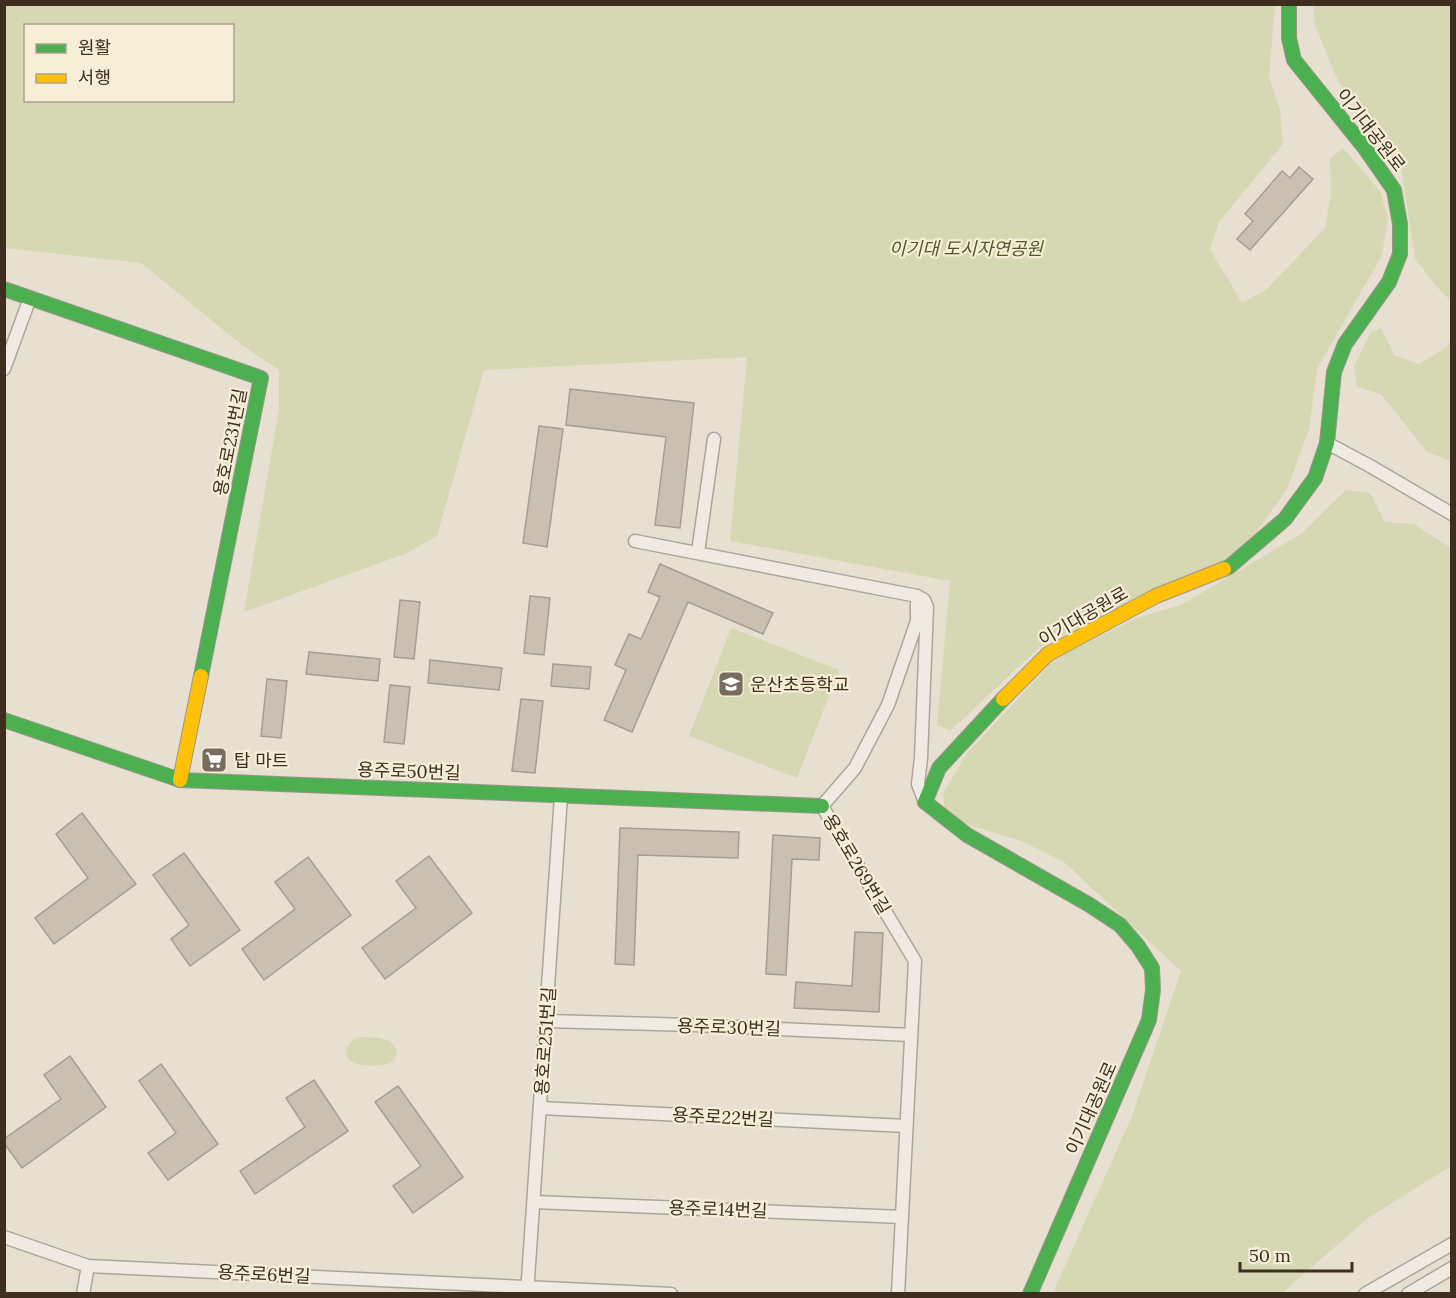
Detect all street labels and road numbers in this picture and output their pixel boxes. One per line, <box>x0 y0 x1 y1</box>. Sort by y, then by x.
street label: 이기대공원로 <box>1331 84 1411 176</box>
street label: 용호로231번길 <box>208 386 252 498</box>
street label: 이기대공원로 <box>1034 581 1132 651</box>
street label: 용주로50번길 <box>357 758 461 784</box>
street label: 용호로269번길 <box>818 810 896 918</box>
street label: 용호로251번길 <box>530 986 560 1096</box>
street label: 용주로30번길 <box>677 1014 781 1040</box>
street label: 이기대공원로 <box>1060 1058 1122 1158</box>
street label: 용주로22번길 <box>671 1103 775 1131</box>
street label: 용주로14번길 <box>668 1196 768 1222</box>
street label: 용주로6번길 <box>217 1260 311 1288</box>

